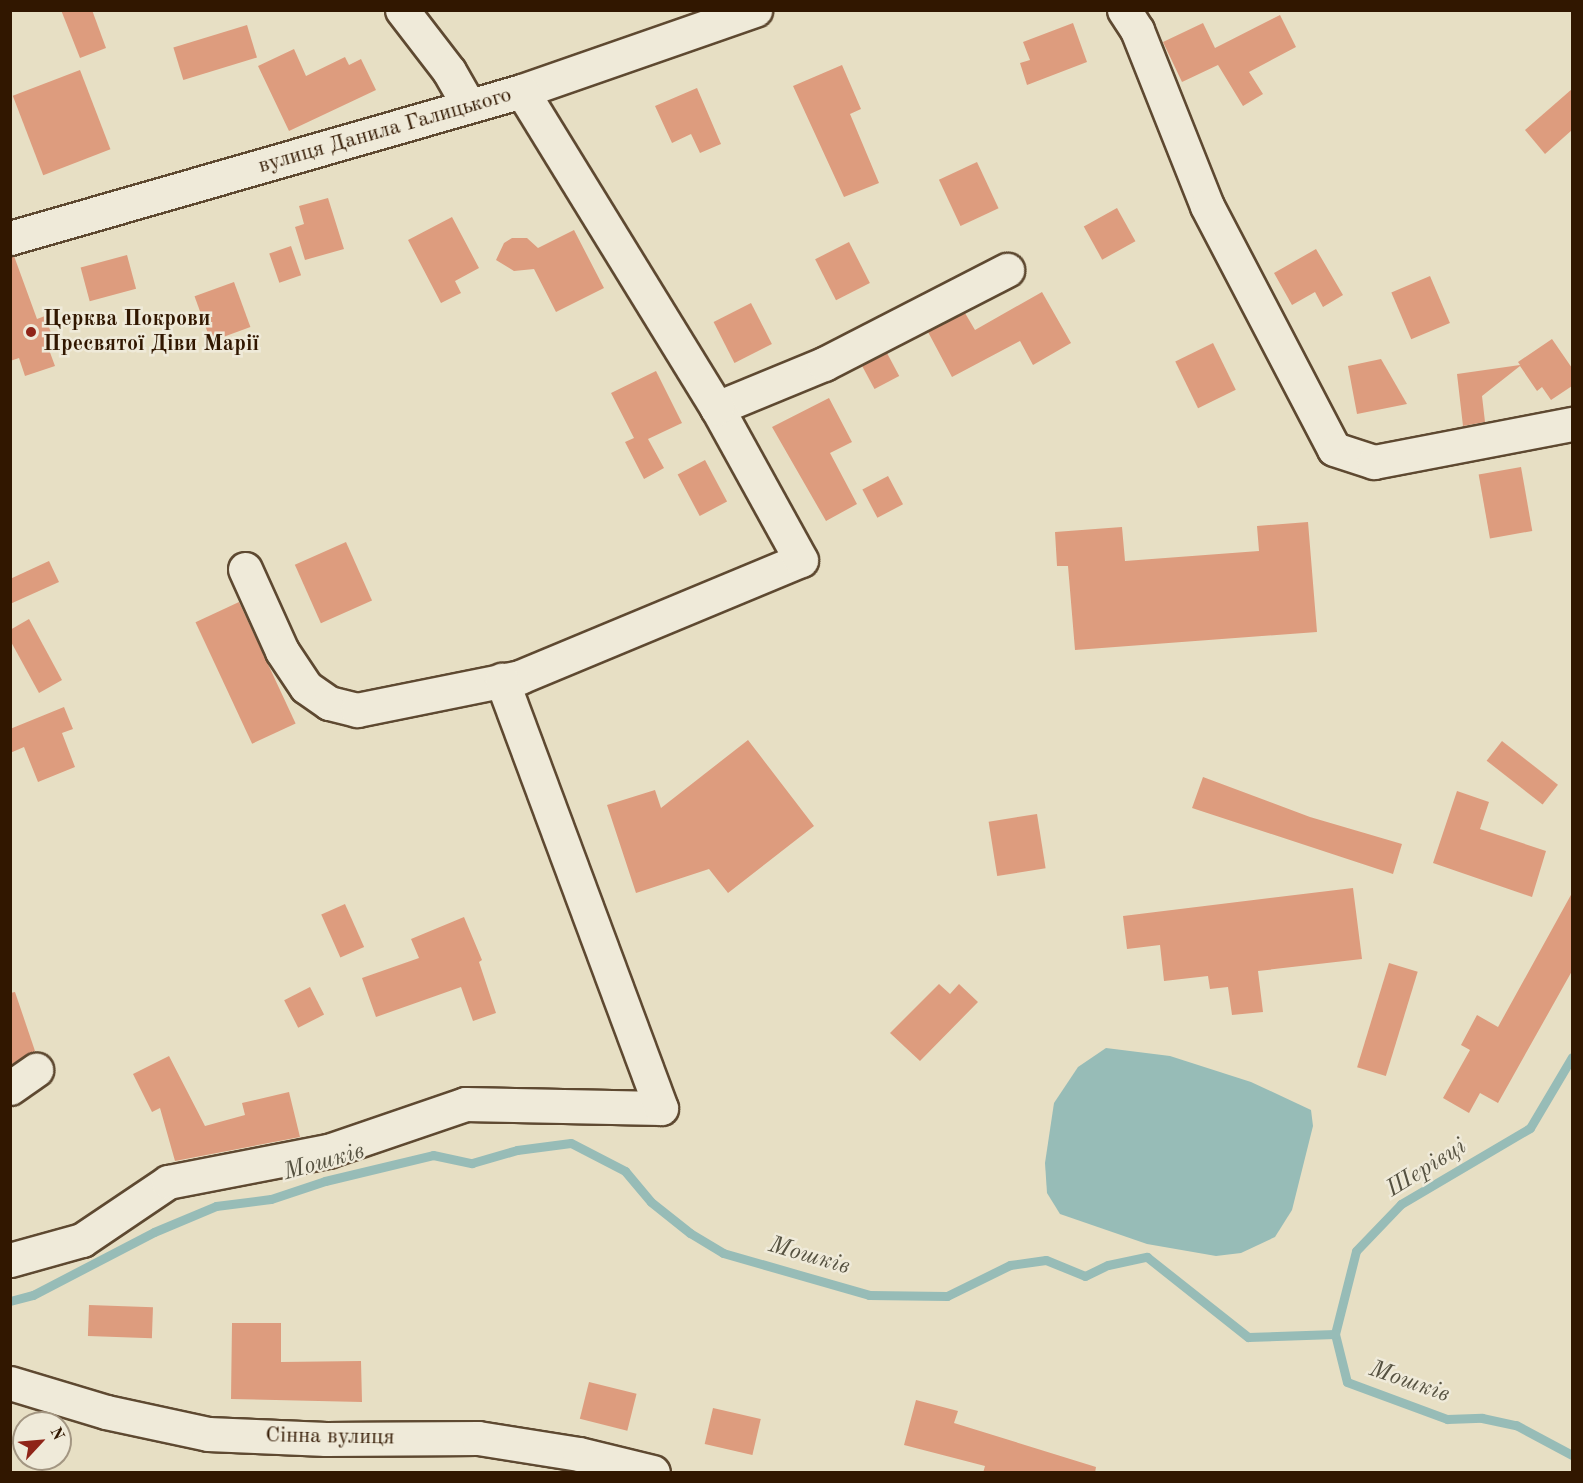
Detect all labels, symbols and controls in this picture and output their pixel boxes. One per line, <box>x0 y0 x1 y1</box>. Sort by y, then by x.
street label: вулиця Данила Галицького <box>255 82 515 180</box>
place label: Церква Покрови Пресвятої Діви Марії <box>43 306 259 358</box>
marker: Церква Покрови Пресвятої Діви Марії <box>24 325 38 339</box>
water label: Шерівці <box>1381 1133 1473 1205</box>
water label: Мошків <box>280 1138 368 1188</box>
water label: Мошків <box>765 1232 853 1282</box>
water label: Мошків <box>1365 1356 1453 1410</box>
north arrow <box>12 1411 72 1471</box>
street label: Сінна вулиця <box>265 1423 395 1451</box>
text: N <box>47 1425 66 1443</box>

